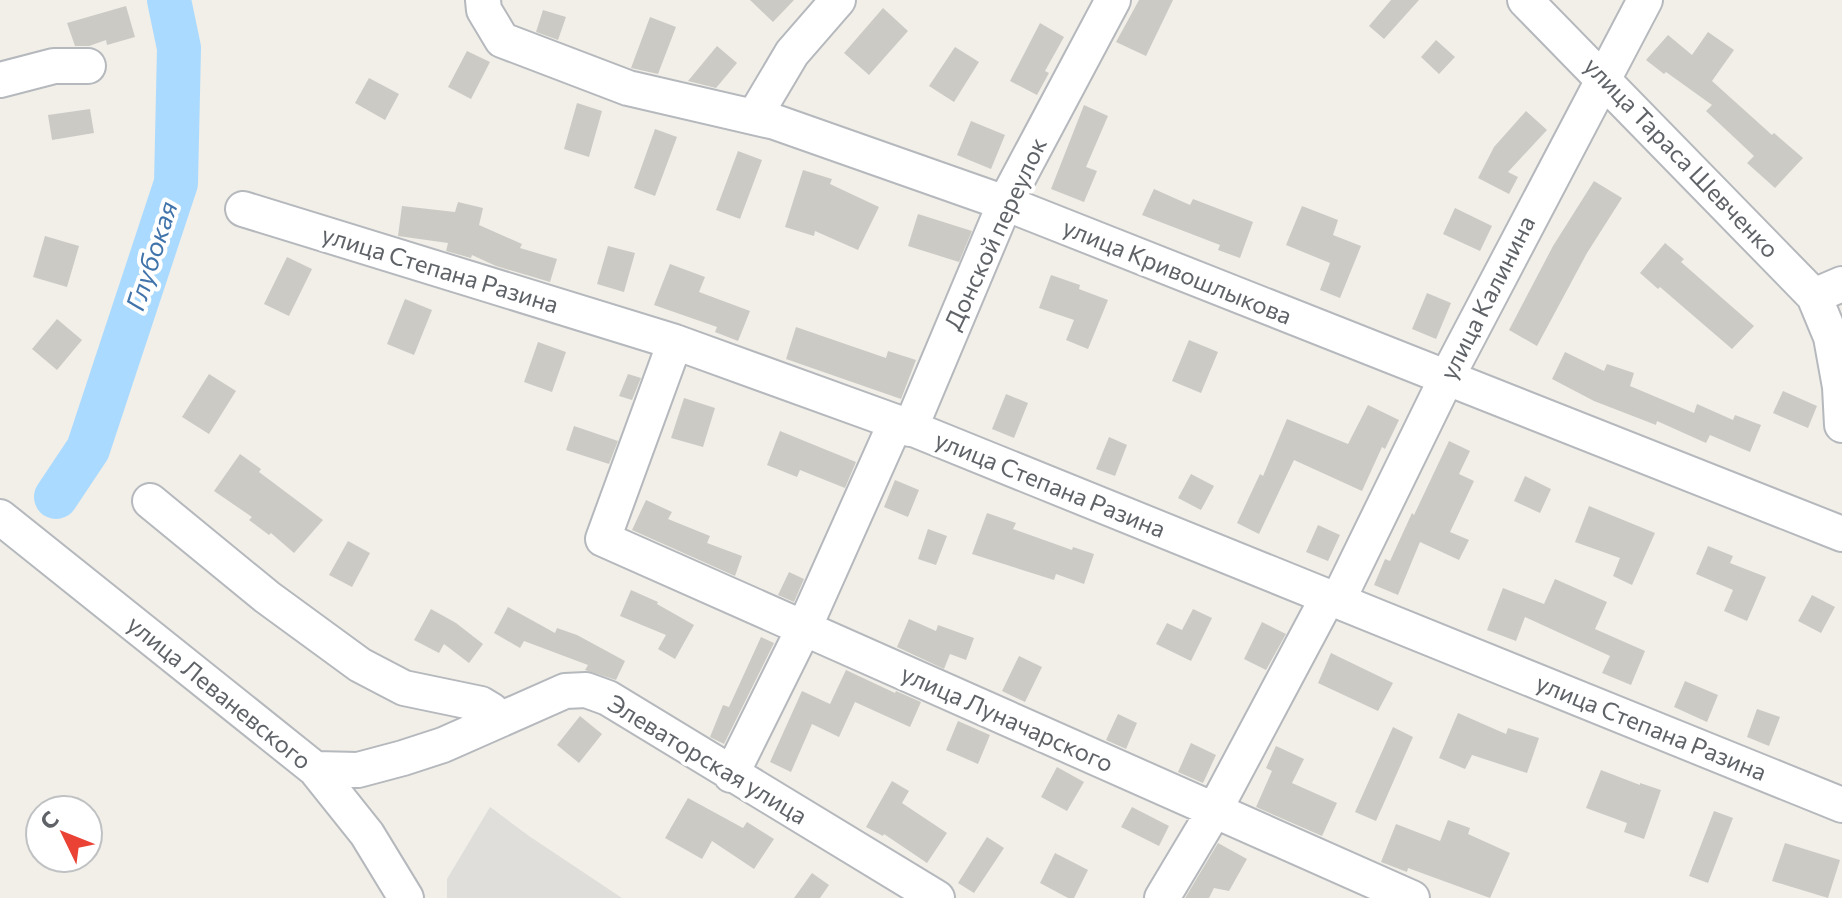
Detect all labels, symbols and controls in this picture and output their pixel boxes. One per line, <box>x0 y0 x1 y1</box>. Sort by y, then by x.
street label: улица Тараса Шевченко <box>1579 51 1785 263</box>
street label: Донской переулок <box>937 132 1052 334</box>
water label: Глубокая <box>118 197 183 314</box>
street label: улица Кривошлыкова <box>1059 211 1296 330</box>
street label: улица Калинина <box>1433 211 1540 384</box>
street label: улица Степана Разина <box>319 219 562 318</box>
street label: улица Степана Разина <box>931 424 1170 543</box>
street label: улица Леваневского <box>122 609 318 775</box>
street label: улица Луначарского <box>897 658 1118 777</box>
street label: улица Степана Разина <box>1532 667 1771 786</box>
street label: Элеваторская улица <box>603 688 813 830</box>
north arrow <box>24 794 104 874</box>
text: С <box>34 805 64 835</box>

